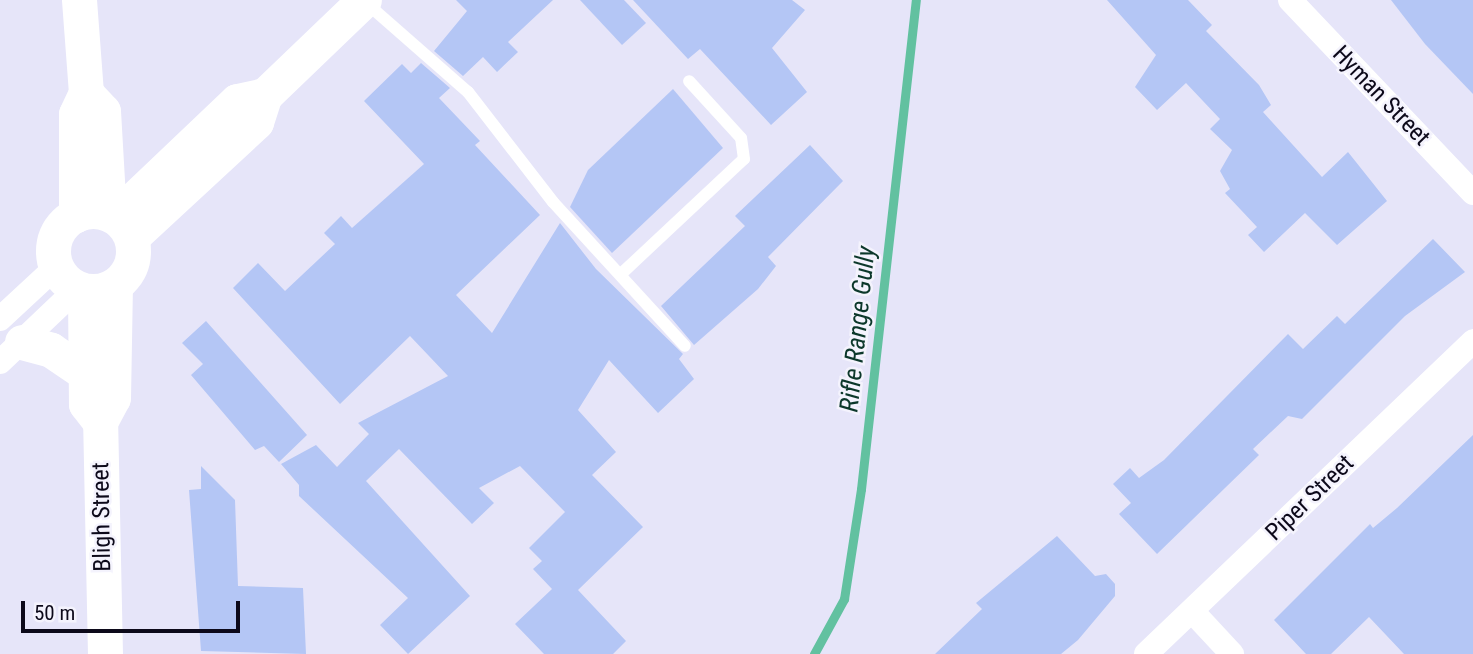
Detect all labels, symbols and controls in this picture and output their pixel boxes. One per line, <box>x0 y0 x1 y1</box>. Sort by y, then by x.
street label: Hyman Street <box>1326 40 1436 152</box>
water label: Rifle Range Gully <box>834 245 882 413</box>
street label: Piper Street <box>1260 449 1360 547</box>
street label: Bligh Street <box>87 462 117 572</box>
scale bar <box>24 588 243 632</box>
text: 50 m <box>34 601 75 625</box>

